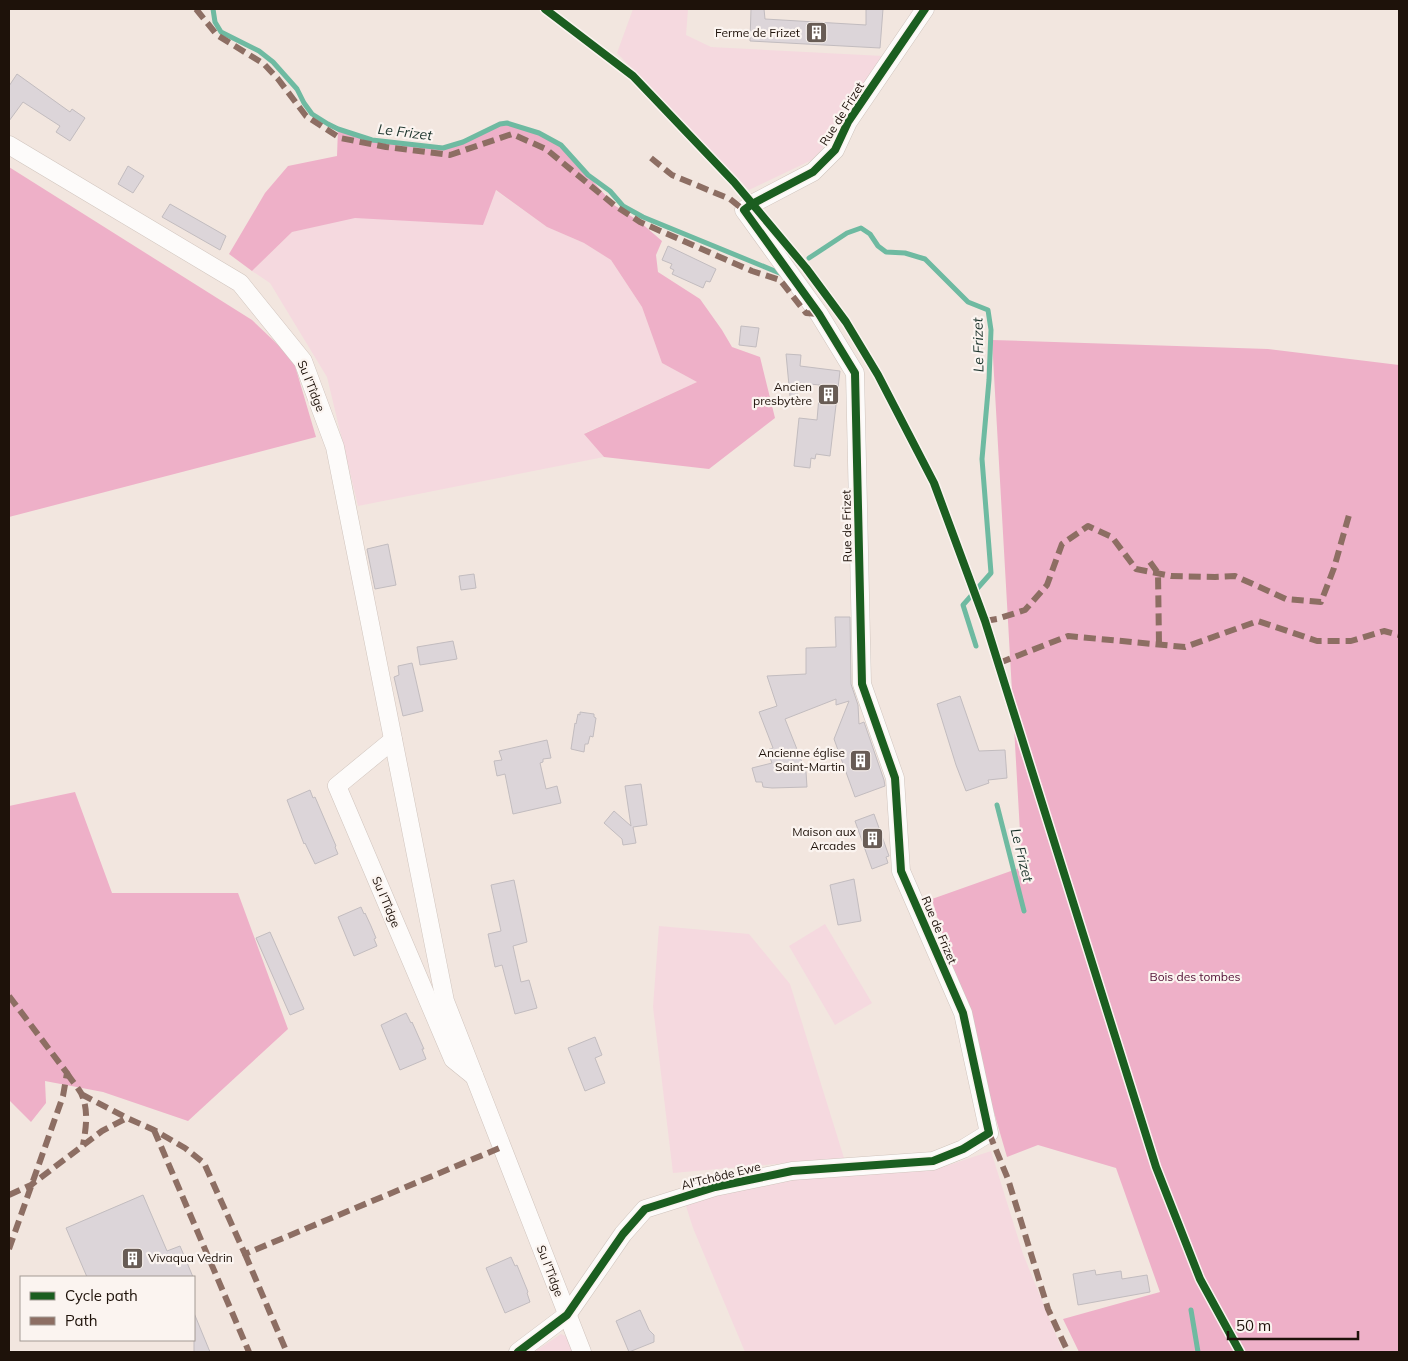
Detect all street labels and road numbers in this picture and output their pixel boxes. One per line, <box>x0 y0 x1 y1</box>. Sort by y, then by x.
street label: Rue de Frizet <box>816 79 867 148</box>
street label: Su l'Tîdge <box>294 358 329 414</box>
street label: Rue de Frizet <box>838 490 855 562</box>
street label: Su l'Tîdge <box>369 874 404 930</box>
street label: Rue de Frizet <box>918 894 961 966</box>
street label: Al'Tchôde Ewe <box>680 1158 762 1193</box>
street label: Su l'Tîdge <box>534 1243 567 1299</box>

